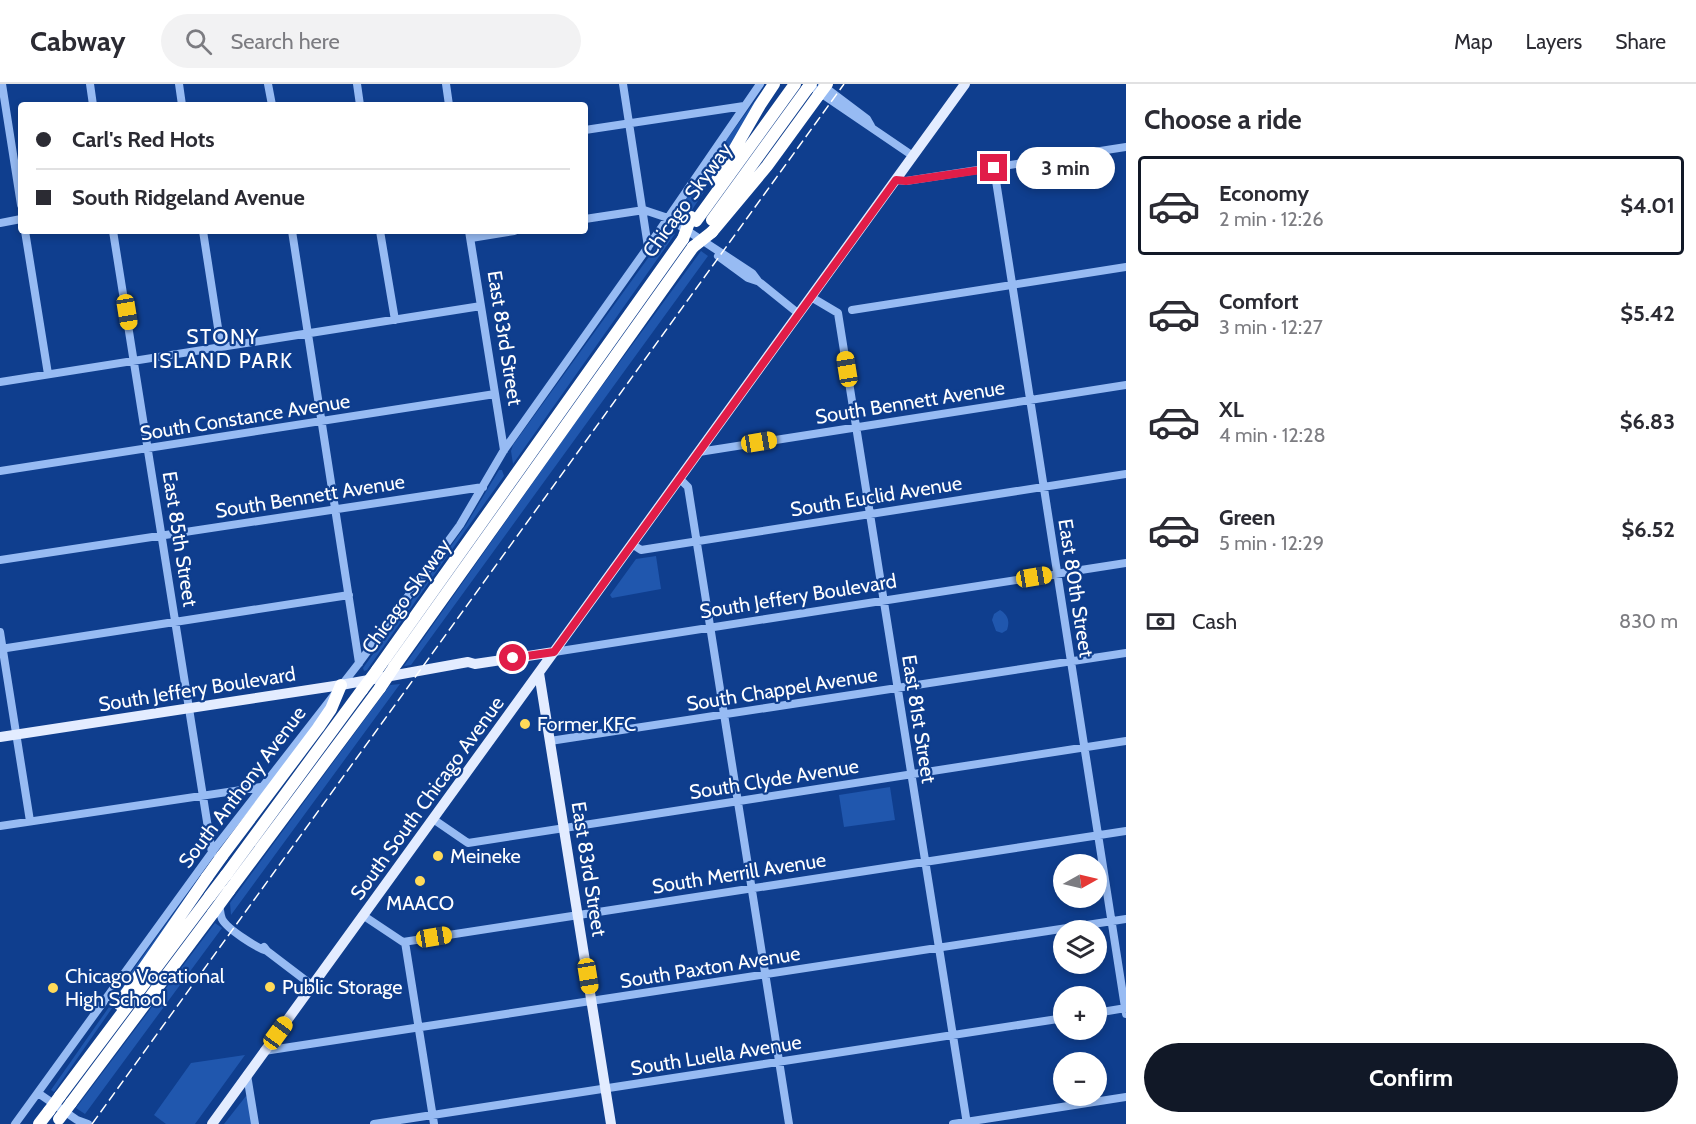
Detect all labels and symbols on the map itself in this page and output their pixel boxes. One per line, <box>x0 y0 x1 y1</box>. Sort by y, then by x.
street label: Chicago Skyway <box>637 138 737 262</box>
callout: 3 min <box>1015 147 1114 189</box>
route end <box>980 154 1007 181</box>
street label: East 83rd Street <box>482 269 528 407</box>
car <box>115 293 139 331</box>
district label: STONY ISLAND PARK <box>152 324 294 373</box>
car <box>835 350 859 388</box>
street label: South Bennett Avenue <box>814 375 1006 429</box>
street label: South Constance Avenue <box>138 389 352 445</box>
car <box>740 430 778 454</box>
street label: South Bennett Avenue <box>214 469 406 523</box>
street label: East 85th Street <box>157 470 203 609</box>
street label: South Euclid Avenue <box>788 471 964 521</box>
street label: East 80th Street <box>1053 517 1099 659</box>
street label: Chicago Skyway <box>356 534 456 658</box>
car <box>1015 565 1053 589</box>
street label: South Jeffery Boulevard <box>698 569 898 623</box>
route start <box>499 644 526 671</box>
street label: East 81st Street <box>897 653 941 785</box>
street label: South Jeffery Boulevard <box>97 662 297 716</box>
street label: South Chappel Avenue <box>685 662 879 716</box>
street label: South South Chicago Avenue <box>345 692 509 904</box>
street label: South Anthony Avenue <box>173 701 311 873</box>
place label: Former KFC <box>537 712 636 736</box>
marker: Former KFC <box>518 717 532 731</box>
street label: South Clyde Avenue <box>688 754 860 804</box>
street label: East 83rd Street <box>566 800 612 938</box>
place label: Meineke <box>450 844 521 868</box>
street label: South Merrill Avenue <box>650 847 828 899</box>
marker: Meineke <box>431 849 445 863</box>
north arrow <box>1053 854 1107 908</box>
marker: MAACO <box>413 874 427 888</box>
place label: MAACO <box>386 891 454 915</box>
car <box>415 925 453 949</box>
street label: South Paxton Avenue <box>618 941 802 993</box>
car <box>576 957 600 995</box>
place label: Chicago Vocational High School <box>65 964 225 1011</box>
place label: Public Storage <box>282 975 402 999</box>
marker: Public Storage <box>263 980 277 994</box>
marker: Chicago Vocational High School <box>46 981 60 995</box>
car <box>260 1013 296 1053</box>
street label: South Luella Avenue <box>629 1030 803 1080</box>

